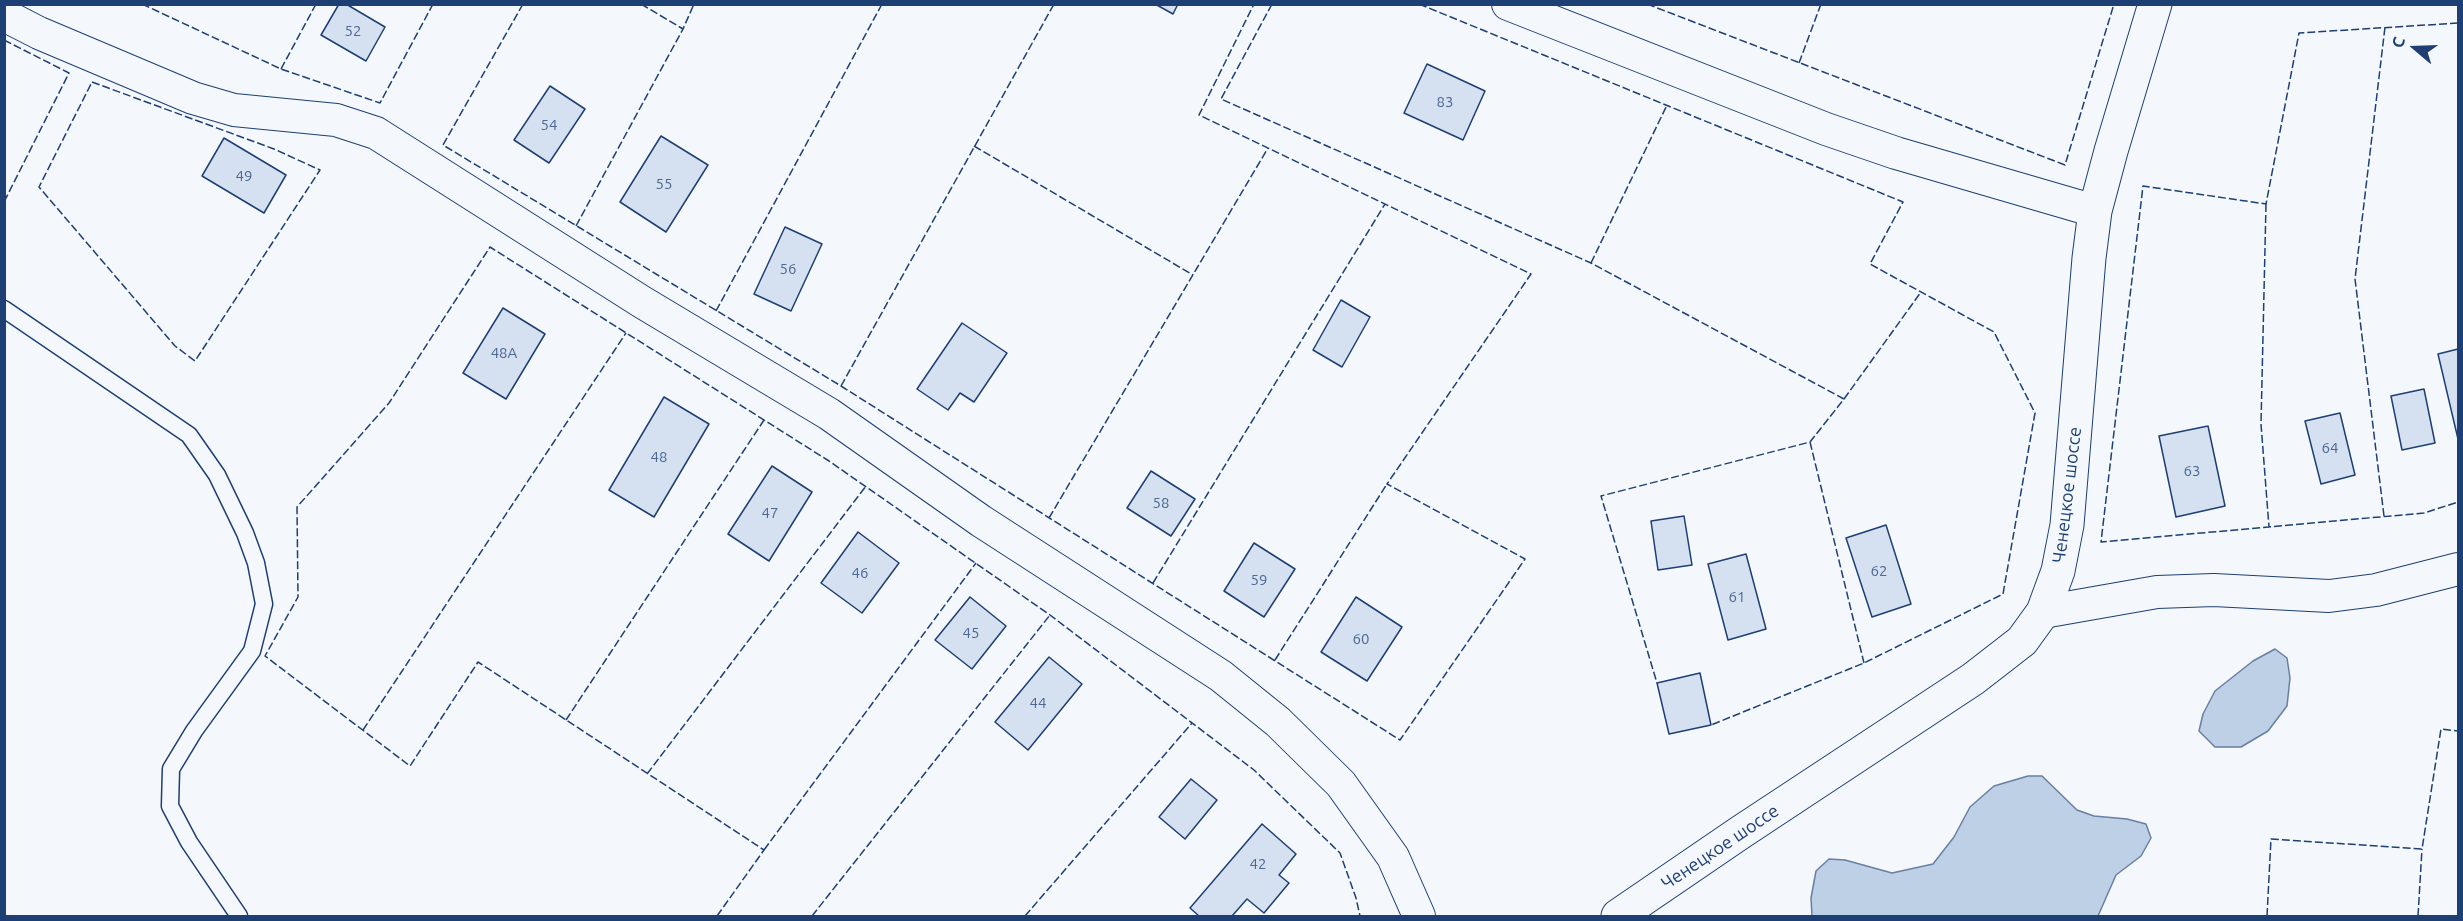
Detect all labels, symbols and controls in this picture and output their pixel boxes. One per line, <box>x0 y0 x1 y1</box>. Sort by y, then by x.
north arrow <box>2385 18 2445 78</box>
house number: 52 <box>345 22 361 40</box>
text: С <box>2388 34 2408 50</box>
house number: 83 <box>1437 93 1453 111</box>
house number: 54 <box>541 116 557 134</box>
house number: 49 <box>236 167 252 185</box>
house number: 55 <box>656 175 672 193</box>
house number: 56 <box>780 260 796 278</box>
house number: 48А <box>491 344 517 362</box>
street label: Ченецкое шоссе <box>2048 426 2086 564</box>
house number: 64 <box>2322 439 2338 457</box>
house number: 48 <box>651 448 667 466</box>
house number: 63 <box>2184 462 2200 480</box>
house number: 58 <box>1153 494 1169 512</box>
house number: 47 <box>762 504 778 522</box>
house number: 62 <box>1871 562 1887 580</box>
house number: 46 <box>852 564 868 582</box>
house number: 59 <box>1251 571 1267 589</box>
house number: 61 <box>1729 588 1745 606</box>
house number: 45 <box>963 624 979 642</box>
house number: 60 <box>1353 630 1369 648</box>
house number: 44 <box>1030 694 1046 712</box>
street label: Ченецкое шоссе <box>1657 800 1783 894</box>
house number: 42 <box>1250 855 1266 873</box>

